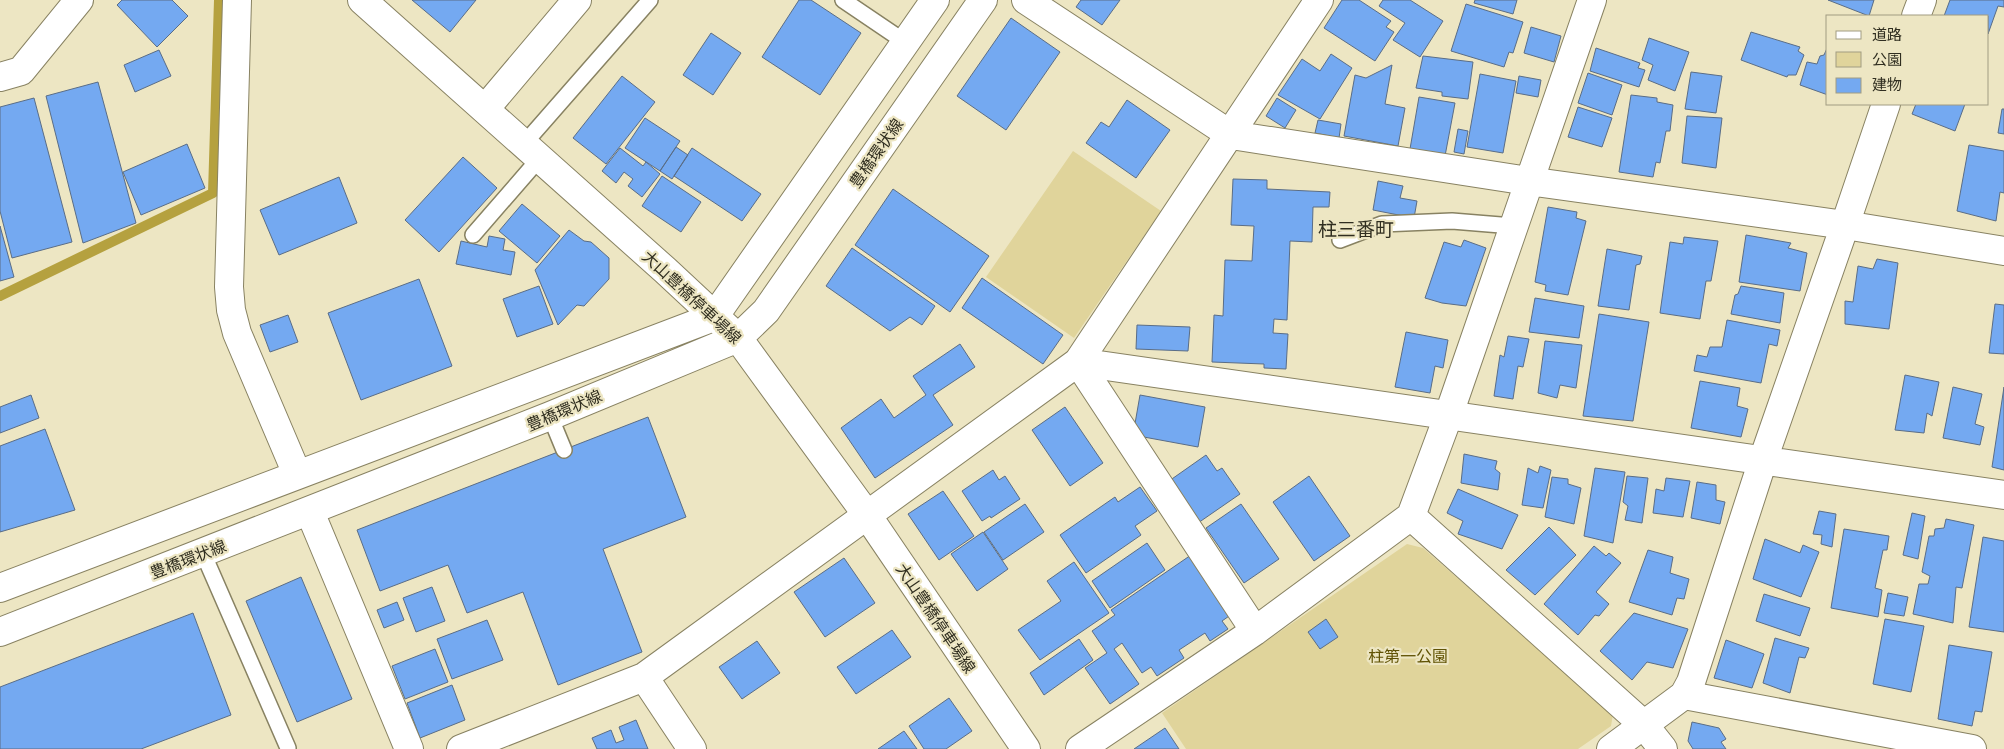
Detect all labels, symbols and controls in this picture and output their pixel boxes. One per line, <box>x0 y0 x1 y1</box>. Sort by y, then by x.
legend <box>1826 15 1989 105</box>
text: 道路 <box>1872 25 1902 45</box>
text: 公園 <box>1872 50 1902 70</box>
text: 建物 <box>1872 75 1902 95</box>
street label: 豊橋環状線 <box>845 114 909 193</box>
district label: 柱三番町 <box>1318 217 1394 243</box>
street label: 大山豊橋停車場線 <box>637 246 746 349</box>
street label: 豊橋環状線 <box>523 385 606 437</box>
street label: 豊橋環状線 <box>147 535 230 585</box>
street label: 大山豊橋停車場線 <box>890 559 980 678</box>
park label: 柱第一公園 <box>1368 646 1448 668</box>

